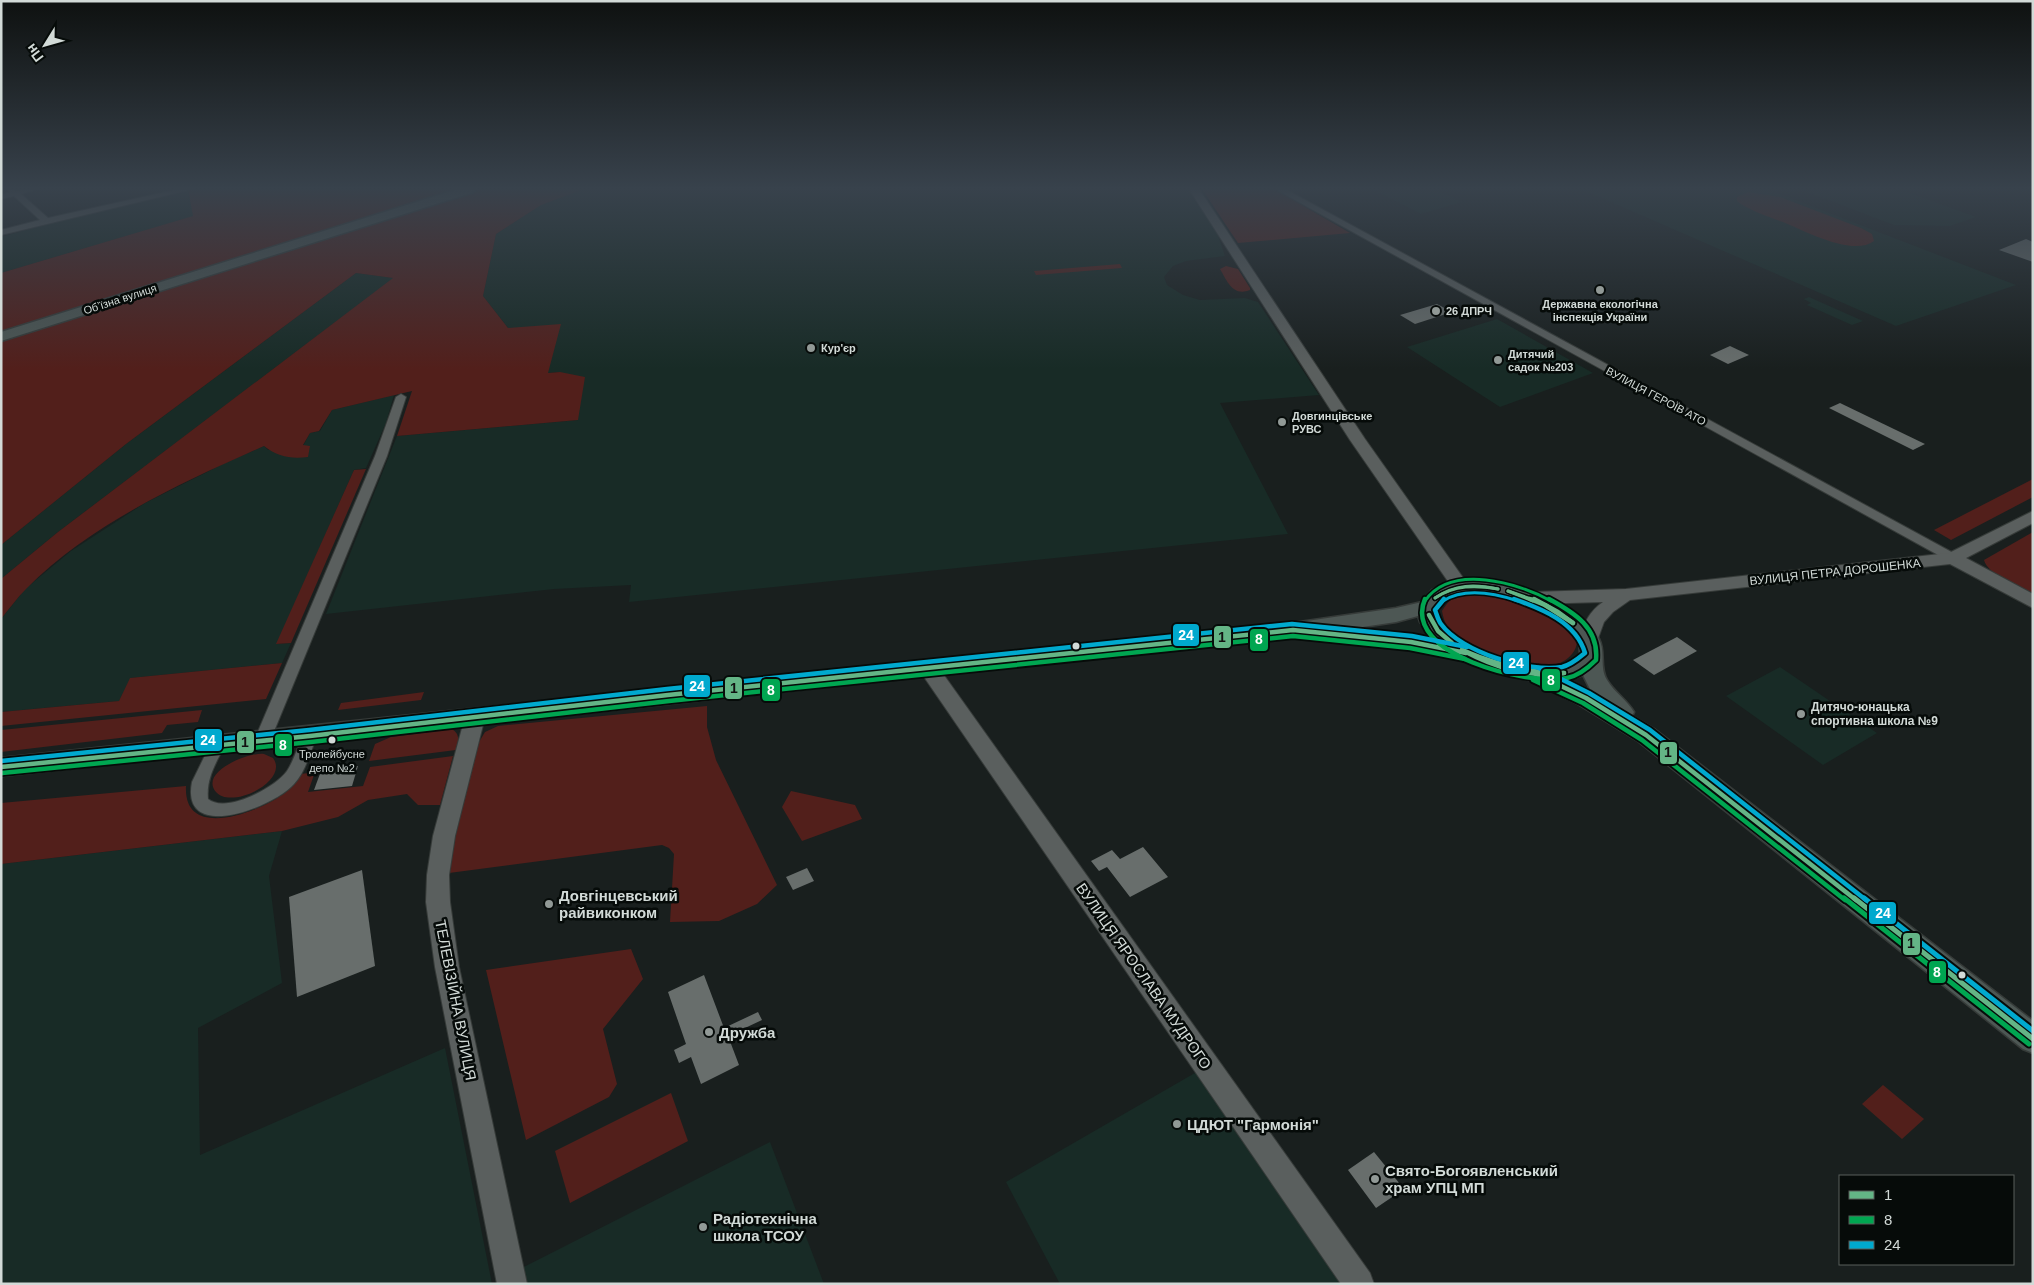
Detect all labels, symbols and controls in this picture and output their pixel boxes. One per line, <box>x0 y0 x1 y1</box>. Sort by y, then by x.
north arrow <box>20 20 70 70</box>
text: Пн <box>23 41 47 65</box>
street label: Обʼїзна вулиця <box>82 281 158 317</box>
marker: Державна екологічна інспекція України <box>1594 284 1606 296</box>
place label: Державна екологічна інспекція України <box>1542 298 1659 323</box>
marker: 26 ДПРЧ <box>1430 305 1442 317</box>
place label: 26 ДПРЧ <box>1446 305 1492 317</box>
marker: Кур'єр <box>805 342 817 354</box>
place label: Кур'єр <box>821 342 856 354</box>
place label: Дитячий садок №203 <box>1508 348 1573 373</box>
marker: Дитячий садок №203 <box>1492 354 1504 366</box>
street label: ВУЛИЦЯ ГЕРОЇВ АТО <box>1604 365 1708 428</box>
place label: Довгинцівське РУВС <box>1292 410 1372 435</box>
marker: Довгинцівське РУВС <box>1276 416 1288 428</box>
street label: ВУЛИЦЯ ПЕТРА ДОРОШЕНКА <box>1749 556 1921 588</box>
line badge: 24 <box>1172 623 1200 647</box>
line badge: 1 <box>1213 625 1232 649</box>
text: 24 <box>1178 627 1194 643</box>
line badge: 8 <box>1249 628 1269 652</box>
text: 1 <box>1218 629 1226 645</box>
text: 8 <box>1255 631 1263 647</box>
unlabelled marker <box>1071 641 1081 651</box>
line badge: 24 <box>1502 651 1530 675</box>
text: 24 <box>1508 655 1524 671</box>
line badge: 8 <box>1541 668 1561 692</box>
text: 8 <box>1547 672 1555 688</box>
line badge: 24 <box>683 674 711 698</box>
line badge: 1 <box>724 676 743 700</box>
text: 24 <box>689 678 705 694</box>
line badge: 8 <box>761 678 781 702</box>
text: 1 <box>730 680 738 696</box>
text: 8 <box>767 682 775 698</box>
place label: Дитячо-юнацька спортивна школа №9 <box>1811 700 1938 728</box>
marker: Дитячо-юнацька спортивна школа №9 <box>1795 708 1807 720</box>
line badge: 24 <box>194 728 223 752</box>
line badge: 1 <box>236 730 255 754</box>
text: 24 <box>200 732 216 748</box>
line badge: 8 <box>274 733 293 757</box>
text: 1 <box>241 734 249 750</box>
marker: Тролейбусне депо №2 <box>327 735 337 745</box>
text: 8 <box>279 737 287 753</box>
line badge: 1 <box>1659 741 1678 765</box>
text: 1 <box>1664 744 1672 760</box>
place label: Тролейбусне депо №2 <box>299 748 365 774</box>
street label: ВУЛИЦЯ ЯРОСЛАВА МУДРОГО <box>1073 880 1215 1072</box>
place label: Довгінцевський райвиконком <box>559 887 678 921</box>
marker: Довгінцевський райвиконком <box>543 898 555 910</box>
line badge: 24 <box>1868 901 1897 925</box>
text: 24 <box>1875 905 1891 921</box>
street label: ТЕЛЕВІЗІЙНА ВУЛИЦЯ <box>432 918 480 1082</box>
line badge: 1 <box>1902 932 1921 956</box>
text: 1 <box>1907 935 1915 951</box>
line badge: 8 <box>1928 960 1947 984</box>
text: 8 <box>1933 964 1941 980</box>
unlabelled marker <box>1957 970 1967 980</box>
place label: Дружба <box>719 1024 776 1041</box>
marker: Дружба <box>703 1026 715 1038</box>
place label: ЦДЮТ "Гармонія" <box>1187 1116 1319 1133</box>
marker: ЦДЮТ "Гармонія" <box>1171 1118 1183 1130</box>
place label: Свято-Богоявленський храм УПЦ МП <box>1385 1162 1558 1196</box>
marker: Свято-Богоявленський храм УПЦ МП <box>1369 1173 1381 1185</box>
legend <box>1839 1175 2014 1265</box>
text: 1 <box>1884 1186 1892 1203</box>
place label: Радіотехнічна школа ТСОУ <box>713 1210 817 1244</box>
text: 8 <box>1884 1211 1892 1228</box>
marker: Радіотехнічна школа ТСОУ <box>697 1221 709 1233</box>
text: 24 <box>1884 1236 1901 1253</box>

